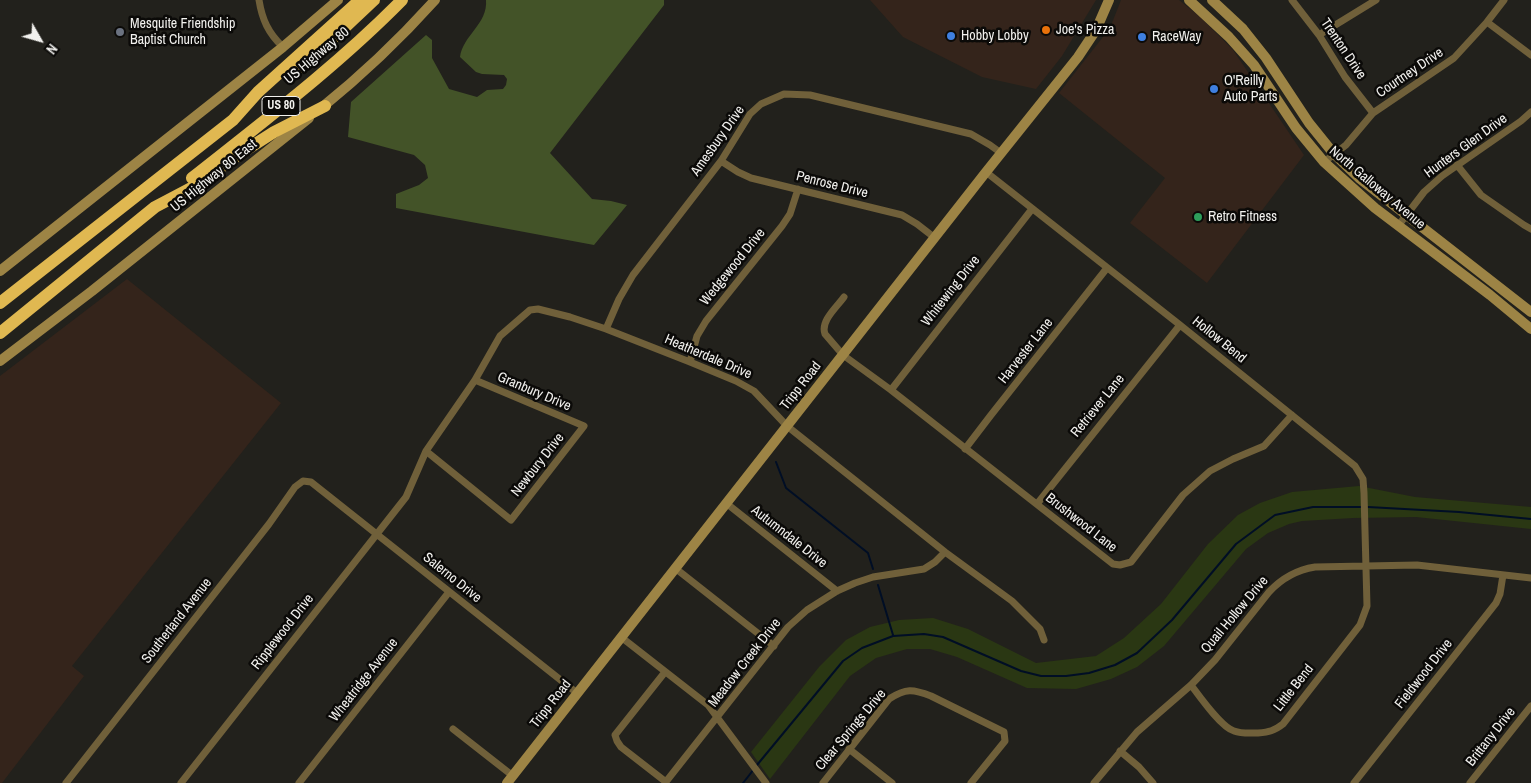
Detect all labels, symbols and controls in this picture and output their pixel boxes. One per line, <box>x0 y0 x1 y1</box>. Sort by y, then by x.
north arrow <box>15 15 65 65</box>
street label: Trenton Drive <box>1317 15 1369 83</box>
place label: Mesquite Friendship Baptist Church <box>130 16 235 48</box>
place label: Joe's Pizza <box>1056 22 1114 38</box>
street label: US Highway 80 <box>281 24 353 88</box>
marker: Joe's Pizza <box>1040 24 1052 36</box>
marker: Mesquite Friendship Baptist Church <box>114 26 126 38</box>
place label: Hobby Lobby <box>961 28 1029 44</box>
place label: RaceWay <box>1152 29 1201 45</box>
marker: Hobby Lobby <box>945 30 957 42</box>
marker: RaceWay <box>1136 31 1148 43</box>
text: N <box>42 40 61 58</box>
street label: Courtney Drive <box>1373 44 1447 102</box>
place label: O'Reilly Auto Parts <box>1224 73 1278 105</box>
marker: O'Reilly Auto Parts <box>1208 83 1220 95</box>
road number: US 80 <box>262 96 300 115</box>
street label: Amesbury Drive <box>688 102 748 180</box>
street label: Hunters Glen Drive <box>1421 110 1511 182</box>
street label: US Highway 80 East <box>168 136 260 216</box>
street label: North Galloway Avenue <box>1325 143 1429 233</box>
street label: Penrose Drive <box>794 168 870 202</box>
place label: Retro Fitness <box>1208 209 1277 225</box>
marker: Retro Fitness <box>1192 211 1204 223</box>
street label: Wedgewood Drive <box>697 225 769 309</box>
street label: Whitewing Drive <box>918 252 984 330</box>
street label: Hollow Bend <box>1189 313 1249 367</box>
street label: Harvester Lane <box>995 315 1057 387</box>
street label: Heatherdale Drive <box>662 331 754 383</box>
street label: Tripp Road <box>777 358 825 414</box>
street label: Granbury Drive <box>495 369 573 415</box>
street label: Retriever Lane <box>1068 371 1128 441</box>
street label: Newbury Drive <box>508 430 568 500</box>
street label: Brushwood Lane <box>1042 490 1120 556</box>
street label: Autumndale Drive <box>748 502 830 572</box>
street label: Salerno Drive <box>419 549 485 607</box>
street label: Quail Hollow Drive <box>1198 573 1272 657</box>
street label: Southerland Avenue <box>138 575 216 667</box>
street label: Ripplewood Drive <box>248 591 318 673</box>
street label: Meadow Creek Drive <box>705 615 785 711</box>
street label: Wheatridge Avenue <box>326 635 402 725</box>
street label: Fieldwood Drive <box>1392 636 1456 712</box>
street label: Little Bend <box>1270 661 1318 715</box>
street label: Tripp Road <box>527 676 575 732</box>
street label: Clear Springs Drive <box>812 686 890 774</box>
street label: Brittany Drive <box>1463 704 1519 770</box>

